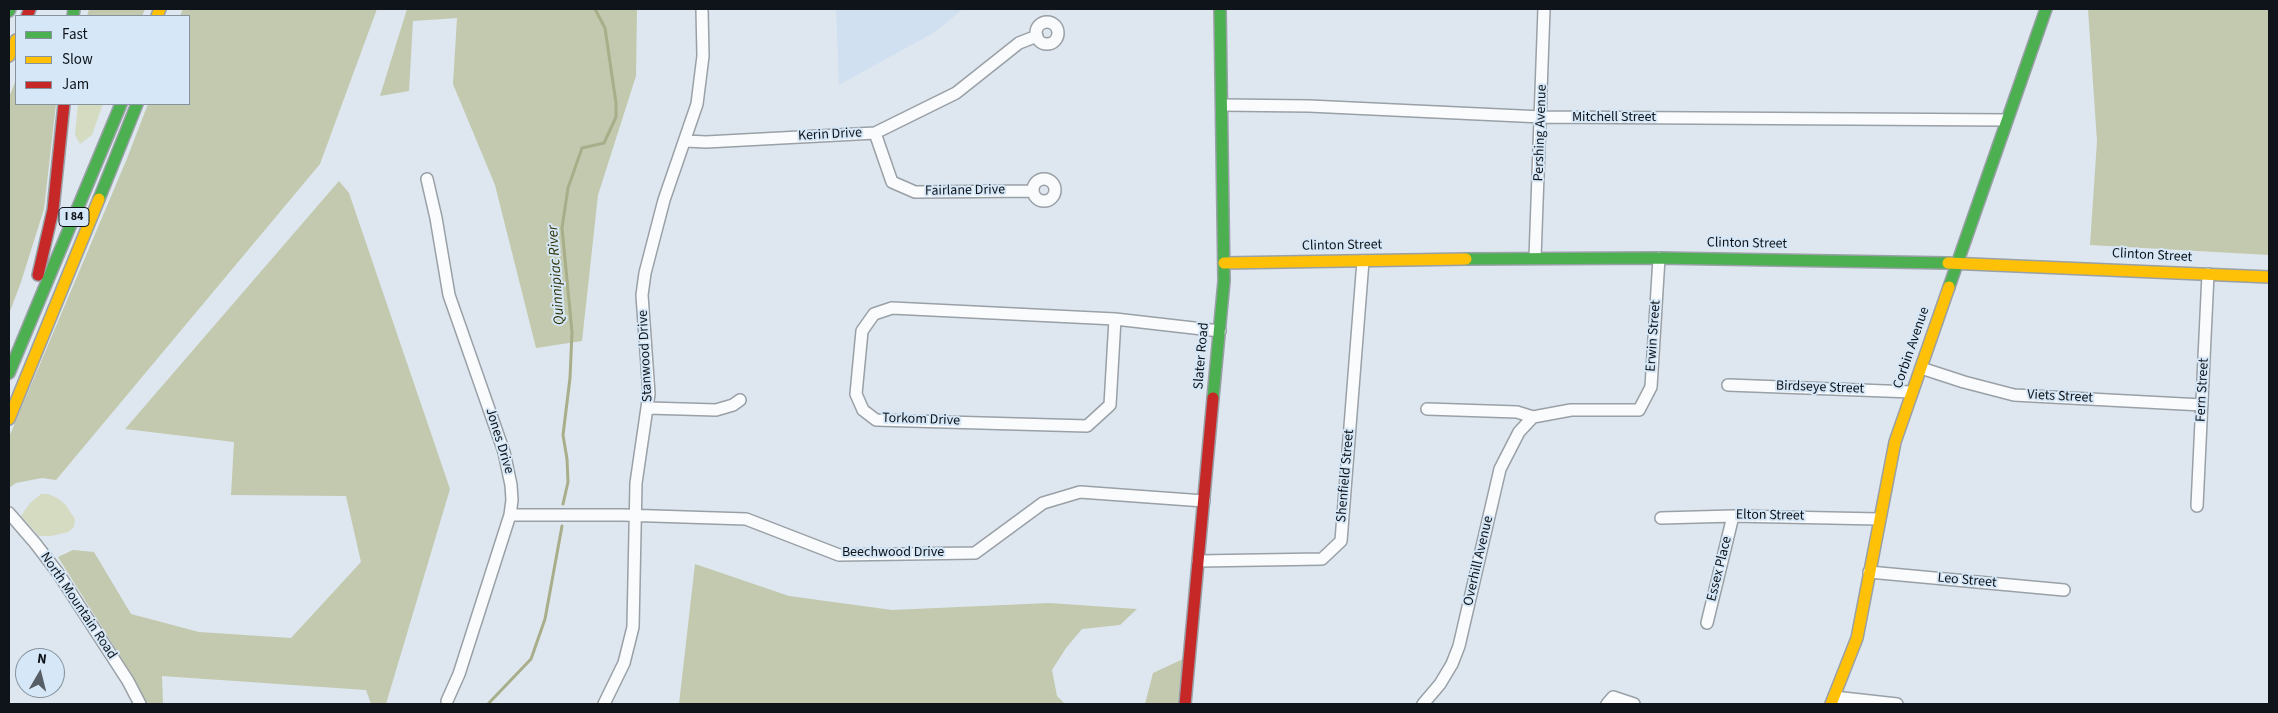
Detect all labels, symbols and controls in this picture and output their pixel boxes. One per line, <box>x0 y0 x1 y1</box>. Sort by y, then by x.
legend <box>15 15 190 105</box>
text: Fast <box>62 24 88 45</box>
text: Slow <box>62 49 93 70</box>
text: Jam <box>62 74 89 95</box>
street label: Pershing Avenue <box>1531 84 1551 182</box>
street label: Mitchell Street <box>1572 110 1656 126</box>
street label: Kerin Drive <box>798 125 862 145</box>
street label: Fairlane Drive <box>925 182 1005 200</box>
road number: I 84 <box>59 208 89 226</box>
water label: Quinnipiac River <box>545 224 569 326</box>
street label: Clinton Street <box>1707 235 1787 253</box>
street label: Clinton Street <box>1302 237 1382 255</box>
street label: Clinton Street <box>2111 246 2193 266</box>
street label: Erwin Street <box>1643 300 1665 372</box>
street label: Corbin Avenue <box>1890 305 1934 391</box>
street label: Stanwood Drive <box>635 309 657 403</box>
street label: Slater Road <box>1191 322 1213 390</box>
street label: Fern Street <box>2193 358 2213 422</box>
street label: Birdseye Street <box>1776 378 1864 398</box>
street label: Viets Street <box>2027 387 2093 407</box>
street label: Jones Drive <box>481 406 517 476</box>
street label: Torkom Drive <box>882 410 960 430</box>
street label: Shenfield Street <box>1334 429 1358 523</box>
street label: Elton Street <box>1736 507 1804 525</box>
street label: Overhill Avenue <box>1460 514 1498 608</box>
street label: Essex Place <box>1704 535 1736 603</box>
street label: Beechwood Drive <box>842 545 944 561</box>
street label: North Mountain Road <box>36 549 120 663</box>
street label: Leo Street <box>1937 570 1997 592</box>
north arrow <box>15 648 65 698</box>

